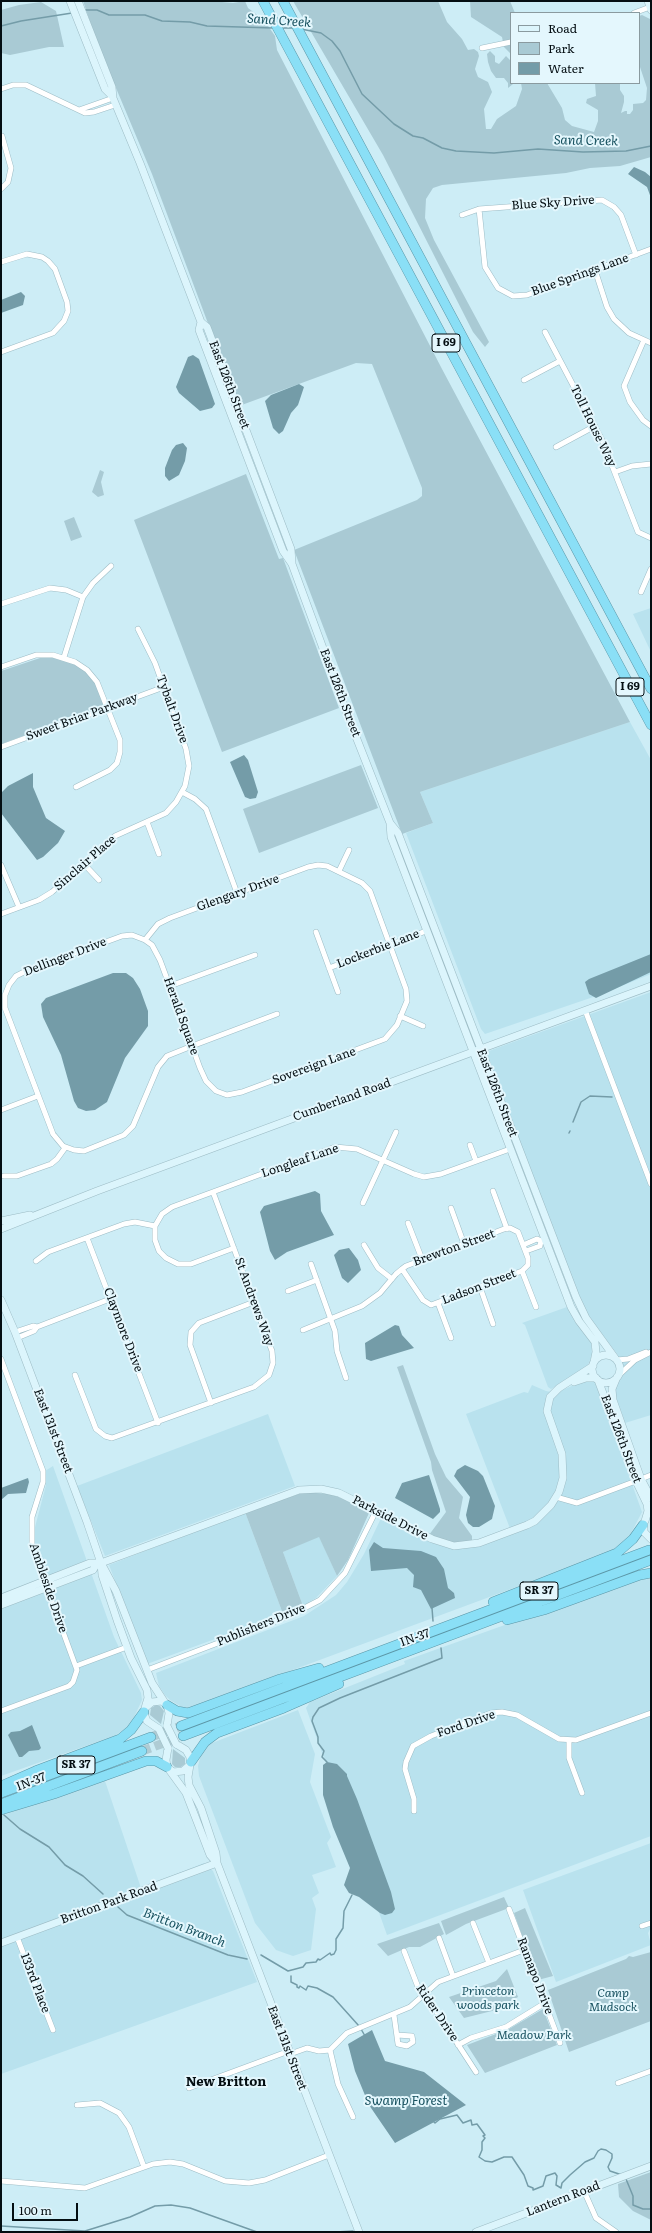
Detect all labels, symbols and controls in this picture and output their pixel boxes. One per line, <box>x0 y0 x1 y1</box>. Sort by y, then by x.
water label: Sand Creek <box>246 11 312 31</box>
legend <box>510 12 640 84</box>
text: Road <box>548 19 577 37</box>
text: Park <box>548 39 574 57</box>
text: Water <box>548 59 584 77</box>
water label: Sand Creek <box>554 133 618 149</box>
street label: Blue Sky Drive <box>511 193 595 213</box>
street label: Blue Springs Lane <box>529 251 631 299</box>
road number: I 69 <box>432 334 460 352</box>
street label: East 126th Street <box>206 339 252 431</box>
street label: Toll House Way <box>567 383 619 469</box>
street label: East 126th Street <box>317 647 363 739</box>
street label: Tybalt Drive <box>153 673 191 745</box>
road number: I 69 <box>616 678 644 696</box>
street label: Sweet Briar Parkway <box>24 690 140 744</box>
street label: Sinclair Place <box>51 832 119 894</box>
street label: Glengary Drive <box>195 871 281 915</box>
street label: Lockerbie Lane <box>335 927 421 971</box>
street label: Dellinger Drive <box>22 935 108 979</box>
street label: Herald Square <box>160 975 202 1057</box>
street label: Sovereign Lane <box>270 1044 358 1088</box>
street label: East 126th Street <box>474 1047 520 1139</box>
street label: Cumberland Road <box>291 1076 393 1124</box>
street label: Longleaf Lane <box>259 1141 341 1181</box>
street label: Brewton Street <box>411 1226 497 1270</box>
street label: St Andrews Way <box>231 1256 277 1348</box>
street label: Ladson Street <box>440 1266 518 1308</box>
street label: Claymore Drive <box>100 1286 146 1374</box>
street label: East 131st Street <box>30 1387 76 1475</box>
street label: East 126th Street <box>598 1393 644 1485</box>
street label: Parkside Drive <box>350 1493 430 1543</box>
street label: Ambleside Drive <box>26 1541 70 1635</box>
road number: SR 37 <box>520 1582 558 1600</box>
street label: Publishers Drive <box>215 1601 307 1649</box>
street label: IN-37 <box>398 1626 432 1650</box>
street label: Ford Drive <box>435 1707 497 1741</box>
road number: SR 37 <box>57 1756 95 1774</box>
street label: IN-37 <box>14 1770 48 1794</box>
street label: Britton Park Road <box>59 1879 159 1927</box>
water label: Britton Branch <box>141 1905 227 1951</box>
street label: Ramapo Drive <box>514 1936 556 2016</box>
street label: 133rd Place <box>17 1951 53 2015</box>
street label: Rider Drive <box>413 1982 461 2044</box>
park label: Princeton woods park <box>456 1984 520 2012</box>
park label: Camp Mudsock <box>589 1986 637 2014</box>
street label: East 131st Street <box>264 2004 310 2092</box>
park label: Meadow Park <box>496 2028 572 2042</box>
district label: New Britton <box>186 2074 266 2090</box>
water label: Swamp Forest <box>365 2093 447 2109</box>
street label: Lantern Road <box>524 2178 602 2220</box>
scale bar <box>14 2195 80 2221</box>
text: 100 m <box>19 2201 52 2219</box>

